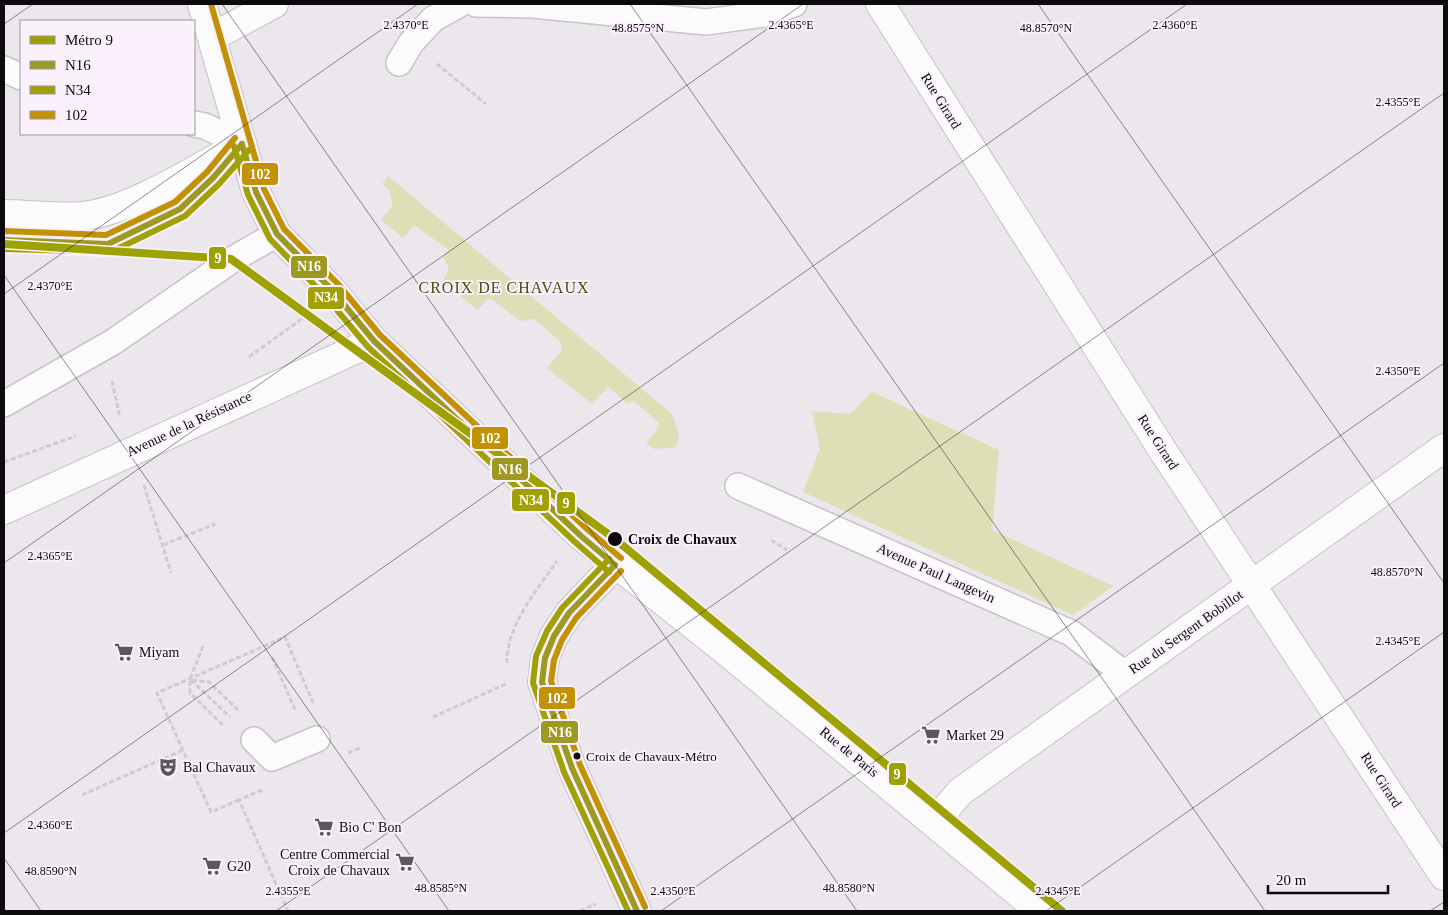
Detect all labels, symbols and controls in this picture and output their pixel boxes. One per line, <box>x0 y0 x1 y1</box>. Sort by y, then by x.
text: 2.4370°E <box>383 18 429 32</box>
text: 2.4365°E <box>768 18 814 32</box>
text: 2.4360°E <box>1152 18 1198 32</box>
legend <box>20 20 195 135</box>
text: 48.8575°N <box>612 21 665 35</box>
text: 48.8570°N <box>1020 21 1073 35</box>
text: Métro 9 <box>65 32 113 48</box>
text: N16 <box>65 57 91 73</box>
street label: Rue Girard <box>918 70 964 132</box>
text: N34 <box>65 82 91 98</box>
text: 2.4355°E <box>1375 95 1421 109</box>
text: 102 <box>65 107 88 123</box>
line badge: 102 <box>241 162 279 186</box>
text: 102 <box>250 167 271 182</box>
line badge: 9 <box>208 246 227 270</box>
text: 9 <box>215 251 222 266</box>
line badge: N16 <box>290 255 328 279</box>
text: N16 <box>297 259 321 274</box>
text: 2.4370°E <box>27 279 73 293</box>
district label: CROIX DE CHAVAUX <box>419 279 589 296</box>
line badge: N34 <box>307 286 345 310</box>
text: N34 <box>314 290 338 305</box>
text: 2.4350°E <box>1375 364 1421 378</box>
street label: Avenue de la Résistance <box>124 388 254 460</box>
street label: Rue Girard <box>1135 412 1181 472</box>
line badge: 102 <box>471 426 509 450</box>
text: 102 <box>480 431 501 446</box>
line badge: N16 <box>491 457 529 481</box>
text: N16 <box>498 462 522 477</box>
line badge: N34 <box>511 488 550 512</box>
line badge: 9 <box>556 491 576 515</box>
text: N34 <box>519 493 543 508</box>
text: 9 <box>563 496 570 511</box>
marker: Croix de Chavaux <box>606 530 624 548</box>
place label: Croix de Chavaux <box>628 532 737 547</box>
street label: Avenue Paul Langevin <box>875 540 997 606</box>
text: 2.4365°E <box>27 549 73 563</box>
text: 48.8570°N <box>1371 565 1424 579</box>
street label: Rue du Sergent Bobillot <box>1126 587 1246 677</box>
text: 2.4345°E <box>1375 634 1421 648</box>
supermarket icon: Miyam <box>113 641 135 663</box>
place label: Miyam <box>139 645 180 660</box>
line badge: 102 <box>538 686 576 710</box>
text: 102 <box>547 691 568 706</box>
line badge: N16 <box>540 720 579 744</box>
street label: Rue de Paris <box>817 724 881 780</box>
supermarket icon: Market 29 <box>920 724 942 746</box>
text: N16 <box>548 725 572 740</box>
place label: Market 29 <box>946 728 1004 743</box>
place label: Croix de Chavaux-Métro <box>586 749 717 764</box>
street label: Rue Girard <box>1358 750 1404 810</box>
marker: Croix de Chavaux-Métro <box>572 751 582 761</box>
theatre icon: Bal Chavaux <box>157 756 179 778</box>
place label: Bal Chavaux <box>183 760 256 775</box>
line badge: 9 <box>888 762 907 786</box>
text: 9 <box>894 767 901 782</box>
supermarket icon: Bio C' Bon <box>313 816 335 838</box>
text: 2.4360°E <box>27 818 73 832</box>
place label: Bio C' Bon <box>339 820 401 835</box>
place label: Centre Commercial Croix de Chavaux <box>280 847 390 878</box>
supermarket icon: Centre Commercial Croix de Chavaux <box>394 851 416 873</box>
supermarket icon: G20 <box>201 855 223 877</box>
place label: G20 <box>227 859 251 874</box>
scale bar <box>1268 862 1388 894</box>
text: 48.8590°N <box>25 864 78 878</box>
text: 20 m <box>1276 872 1307 888</box>
text: 48.8585°N <box>415 881 468 895</box>
text: 48.8580°N <box>823 881 876 895</box>
text: 2.4355°E <box>265 884 311 898</box>
text: 2.4350°E <box>650 884 696 898</box>
text: 2.4345°E <box>1035 884 1081 898</box>

